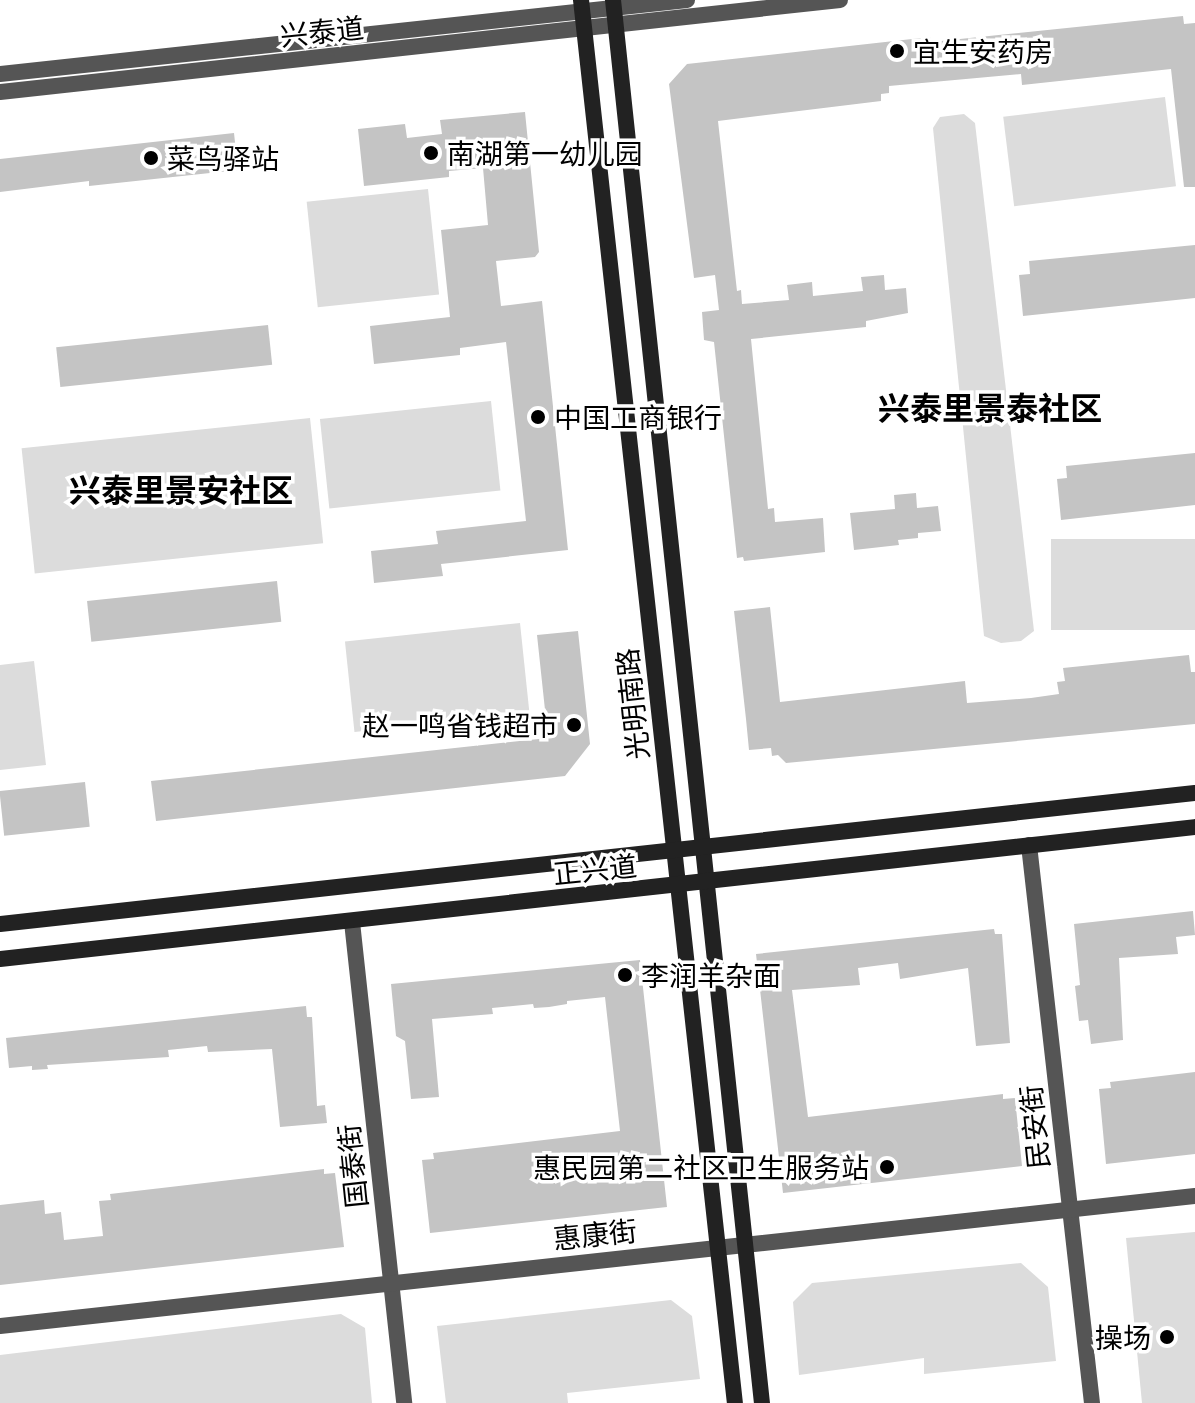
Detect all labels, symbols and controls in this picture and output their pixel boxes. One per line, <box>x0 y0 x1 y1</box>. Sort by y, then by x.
street label: 兴泰道 <box>278 10 366 52</box>
place label: 宜生安药房 <box>913 34 1053 68</box>
marker: 宜生安药房 <box>888 42 906 60</box>
place label: 南湖第一幼儿园 <box>447 136 643 170</box>
place label: 菜鸟驿站 <box>167 141 279 175</box>
marker: 南湖第一幼儿园 <box>422 144 440 162</box>
marker: 菜鸟驿站 <box>142 149 160 167</box>
district label: 兴泰里景泰社区 <box>878 389 1102 427</box>
place label: 中国工商银行 <box>554 400 722 434</box>
marker: 中国工商银行 <box>529 408 547 426</box>
district label: 兴泰里景安社区 <box>69 471 293 509</box>
street label: 光明南路 <box>609 647 655 761</box>
place label: 赵一鸣省钱超市 <box>362 708 558 742</box>
marker: 赵一鸣省钱超市 <box>565 716 583 734</box>
street label: 正兴道 <box>551 848 639 890</box>
place label: 李润羊杂面 <box>641 958 781 992</box>
marker: 李润羊杂面 <box>616 966 634 984</box>
street label: 民安街 <box>1013 1083 1055 1171</box>
street label: 国泰街 <box>331 1122 373 1210</box>
place label: 惠民园第二社区卫生服务站 <box>533 1150 869 1184</box>
marker: 惠民园第二社区卫生服务站 <box>876 1156 898 1178</box>
street label: 惠康街 <box>551 1213 639 1255</box>
place label: 操场 <box>1095 1320 1151 1354</box>
marker: 操场 <box>1158 1328 1176 1346</box>

